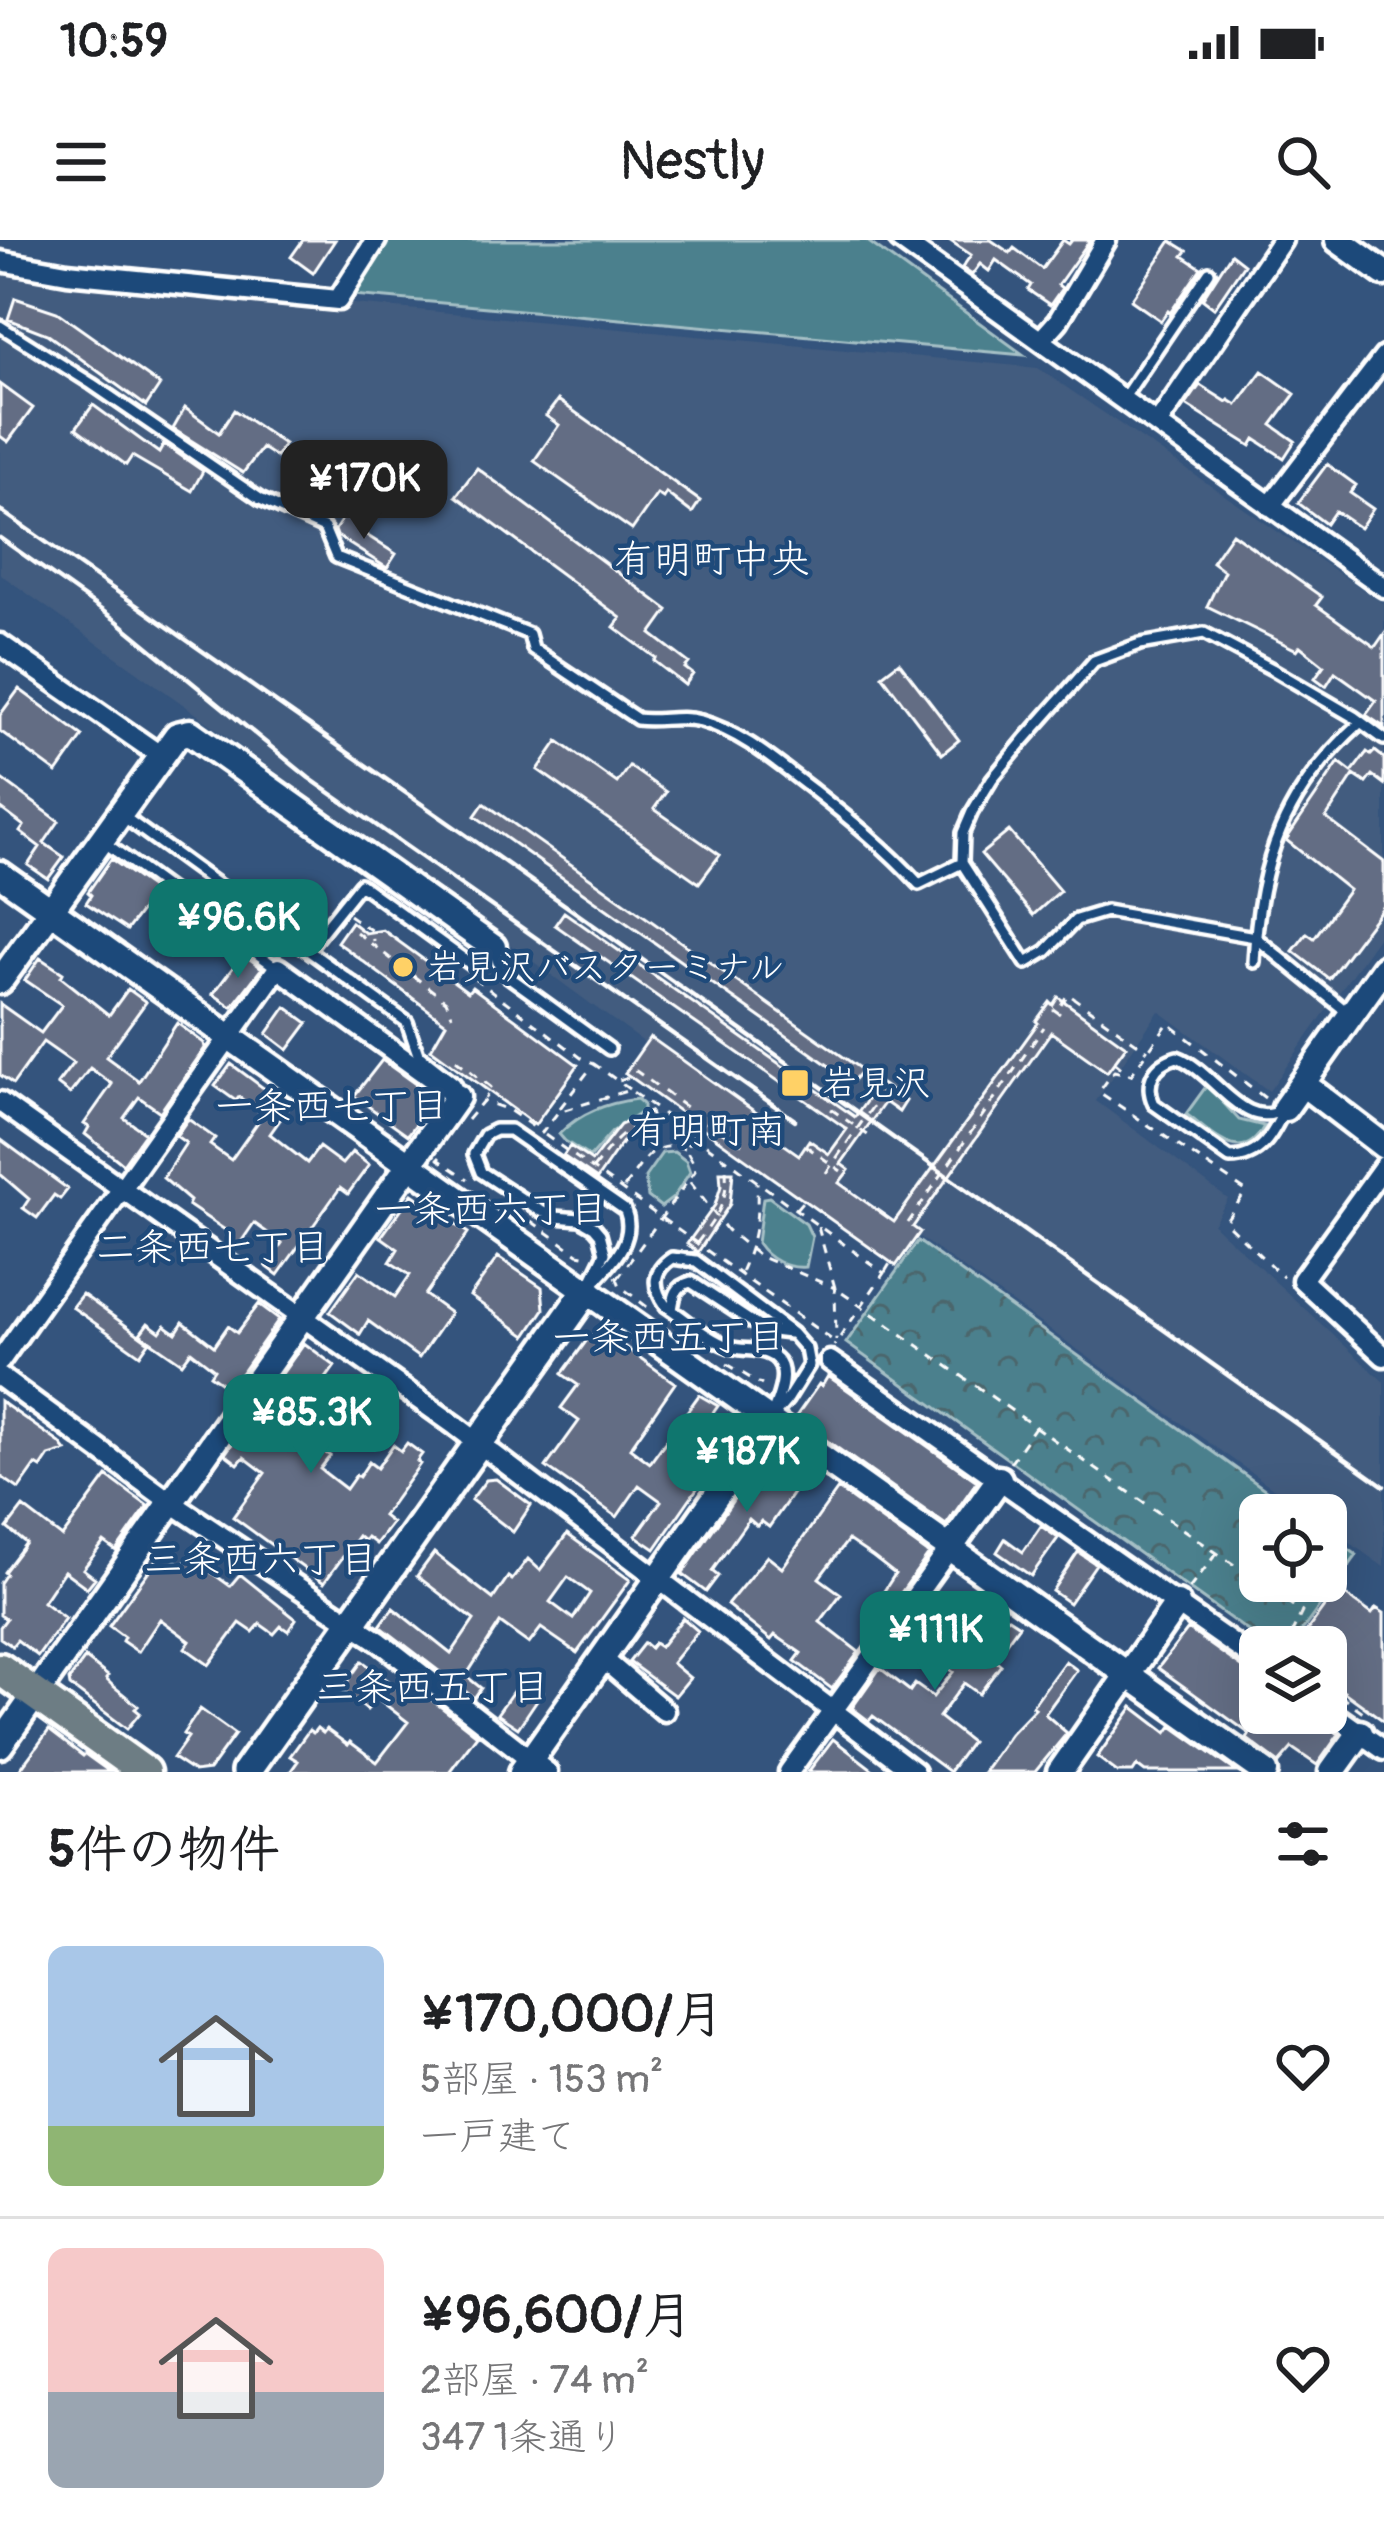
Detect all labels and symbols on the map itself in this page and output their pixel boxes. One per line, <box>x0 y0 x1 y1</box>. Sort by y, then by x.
pin: ¥170K <box>280 440 448 542</box>
district label: 有明町中央 <box>614 535 810 584</box>
pin: ¥96.6K <box>140 879 336 981</box>
place label: 岩見沢バスターミナル <box>427 945 785 990</box>
marker: 岩見沢バスターミナル <box>390 954 416 980</box>
place label: 岩見沢 <box>822 1061 930 1106</box>
marker: 岩見沢 <box>779 1067 811 1099</box>
district label: 一条西七丁目 <box>215 1082 449 1131</box>
district label: 有明町南 <box>630 1106 786 1155</box>
district label: 一条西六丁目 <box>374 1185 608 1234</box>
district label: 二条西七丁目 <box>96 1223 330 1272</box>
district label: 一条西五丁目 <box>552 1313 786 1362</box>
pin: ¥85.3K <box>213 1374 409 1476</box>
pin: ¥187K <box>663 1413 831 1515</box>
district label: 三条西六丁目 <box>144 1535 378 1584</box>
pin: ¥111K <box>851 1591 1019 1693</box>
district label: 三条西五丁目 <box>316 1663 550 1712</box>

